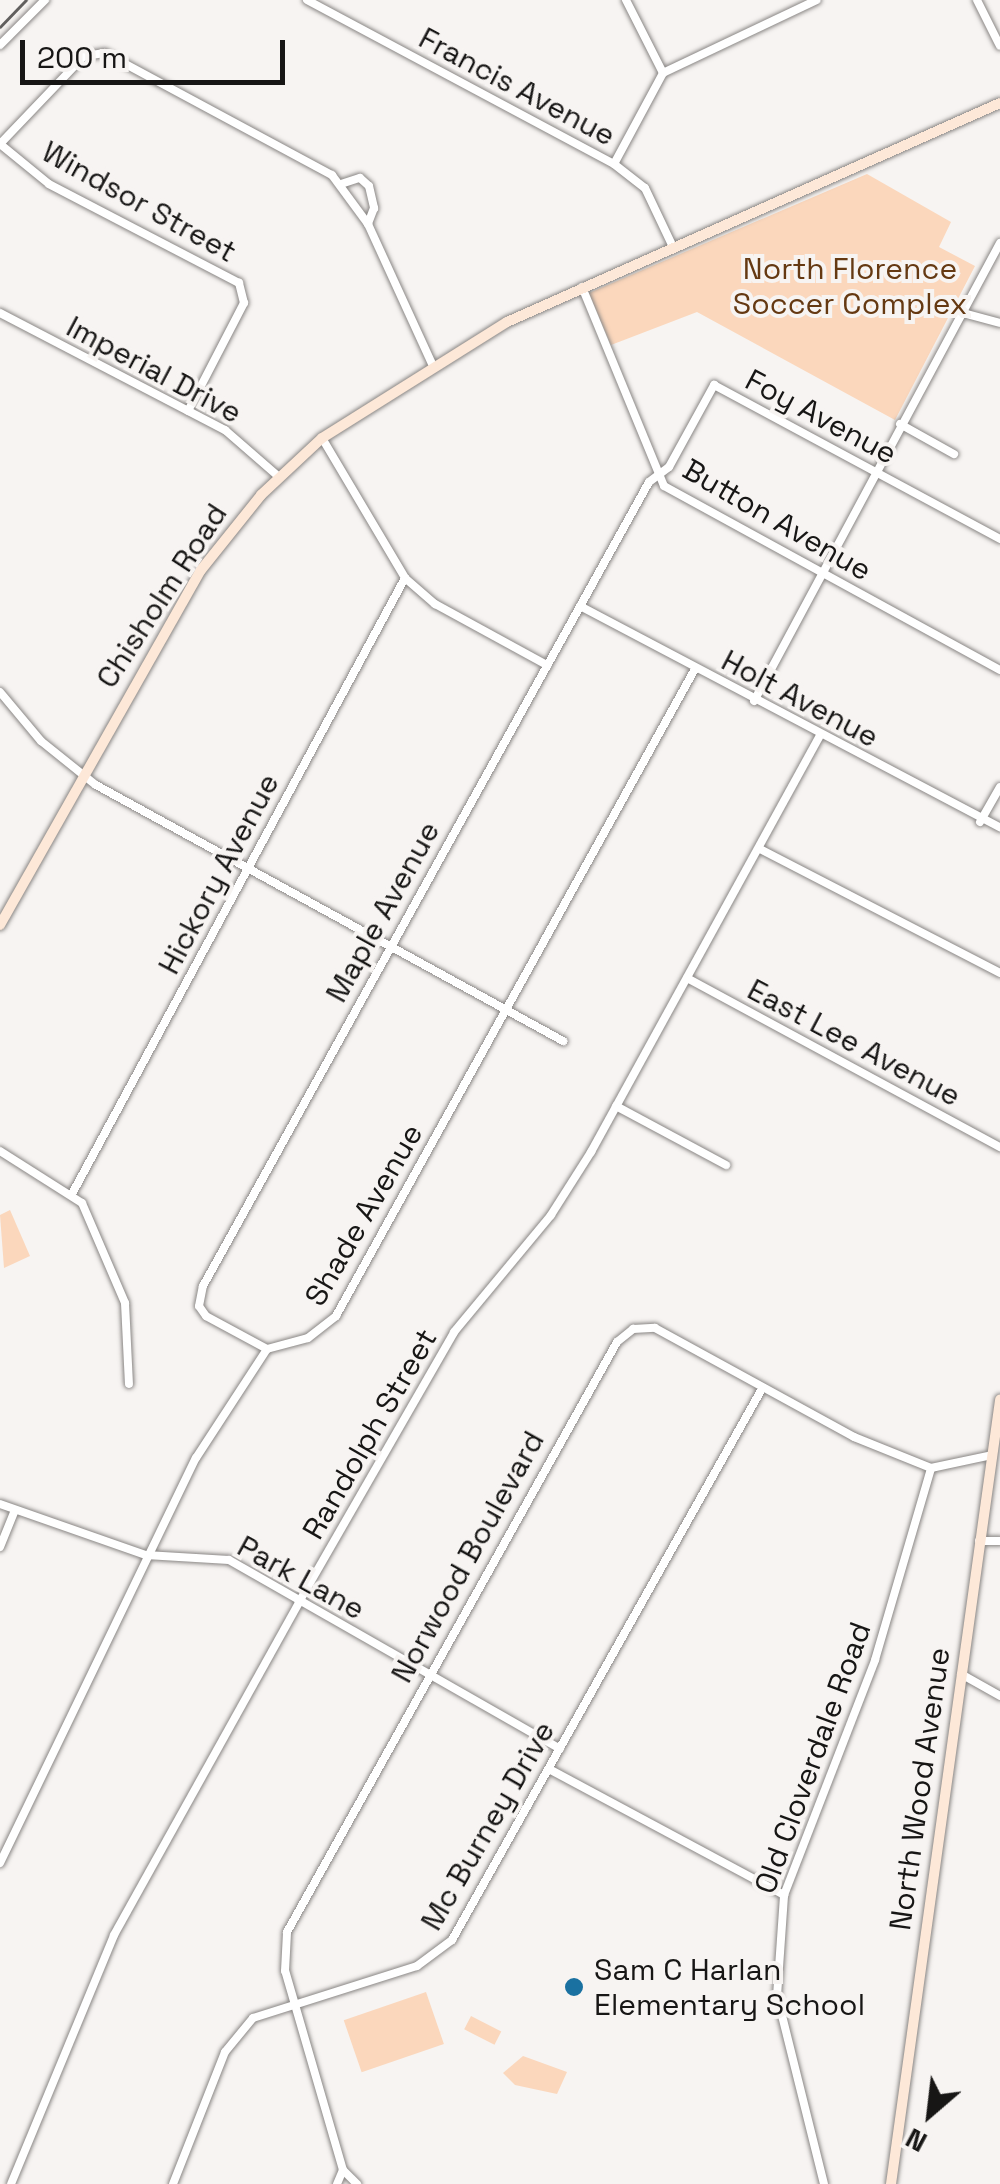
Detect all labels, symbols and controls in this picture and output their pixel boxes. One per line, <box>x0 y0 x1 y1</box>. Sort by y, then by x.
scale bar <box>25 20 290 82</box>
street label: Francis Avenue <box>413 20 621 154</box>
text: 200 m <box>37 38 127 77</box>
street label: Windsor Street <box>36 134 242 270</box>
park label: North Florence Soccer Complex <box>733 251 967 322</box>
street label: Imperial Drive <box>60 309 248 431</box>
street label: Foy Avenue <box>739 362 903 472</box>
street label: Button Avenue <box>676 451 878 589</box>
street label: Chisholm Road <box>89 497 235 695</box>
street label: Holt Avenue <box>715 642 885 756</box>
street label: Hickory Avenue <box>151 767 287 981</box>
street label: Maple Avenue <box>318 815 448 1009</box>
street label: East Lee Avenue <box>741 972 967 1114</box>
street label: Shade Avenue <box>297 1118 431 1312</box>
street label: Randolph Street <box>295 1322 445 1546</box>
street label: Norwood Boulevard <box>384 1425 552 1689</box>
street label: Park Lane <box>231 1528 371 1628</box>
street label: Old Cloverdale Road <box>747 1617 879 1899</box>
street label: North Wood Avenue <box>882 1645 958 1933</box>
street label: Mc Burney Drive <box>414 1715 562 1937</box>
place label: Sam C Harlan Elementary School <box>594 1952 865 2022</box>
marker: Sam C Harlan Elementary School <box>563 1976 585 1998</box>
north arrow <box>880 2064 980 2164</box>
text: N <box>899 2120 933 2161</box>

